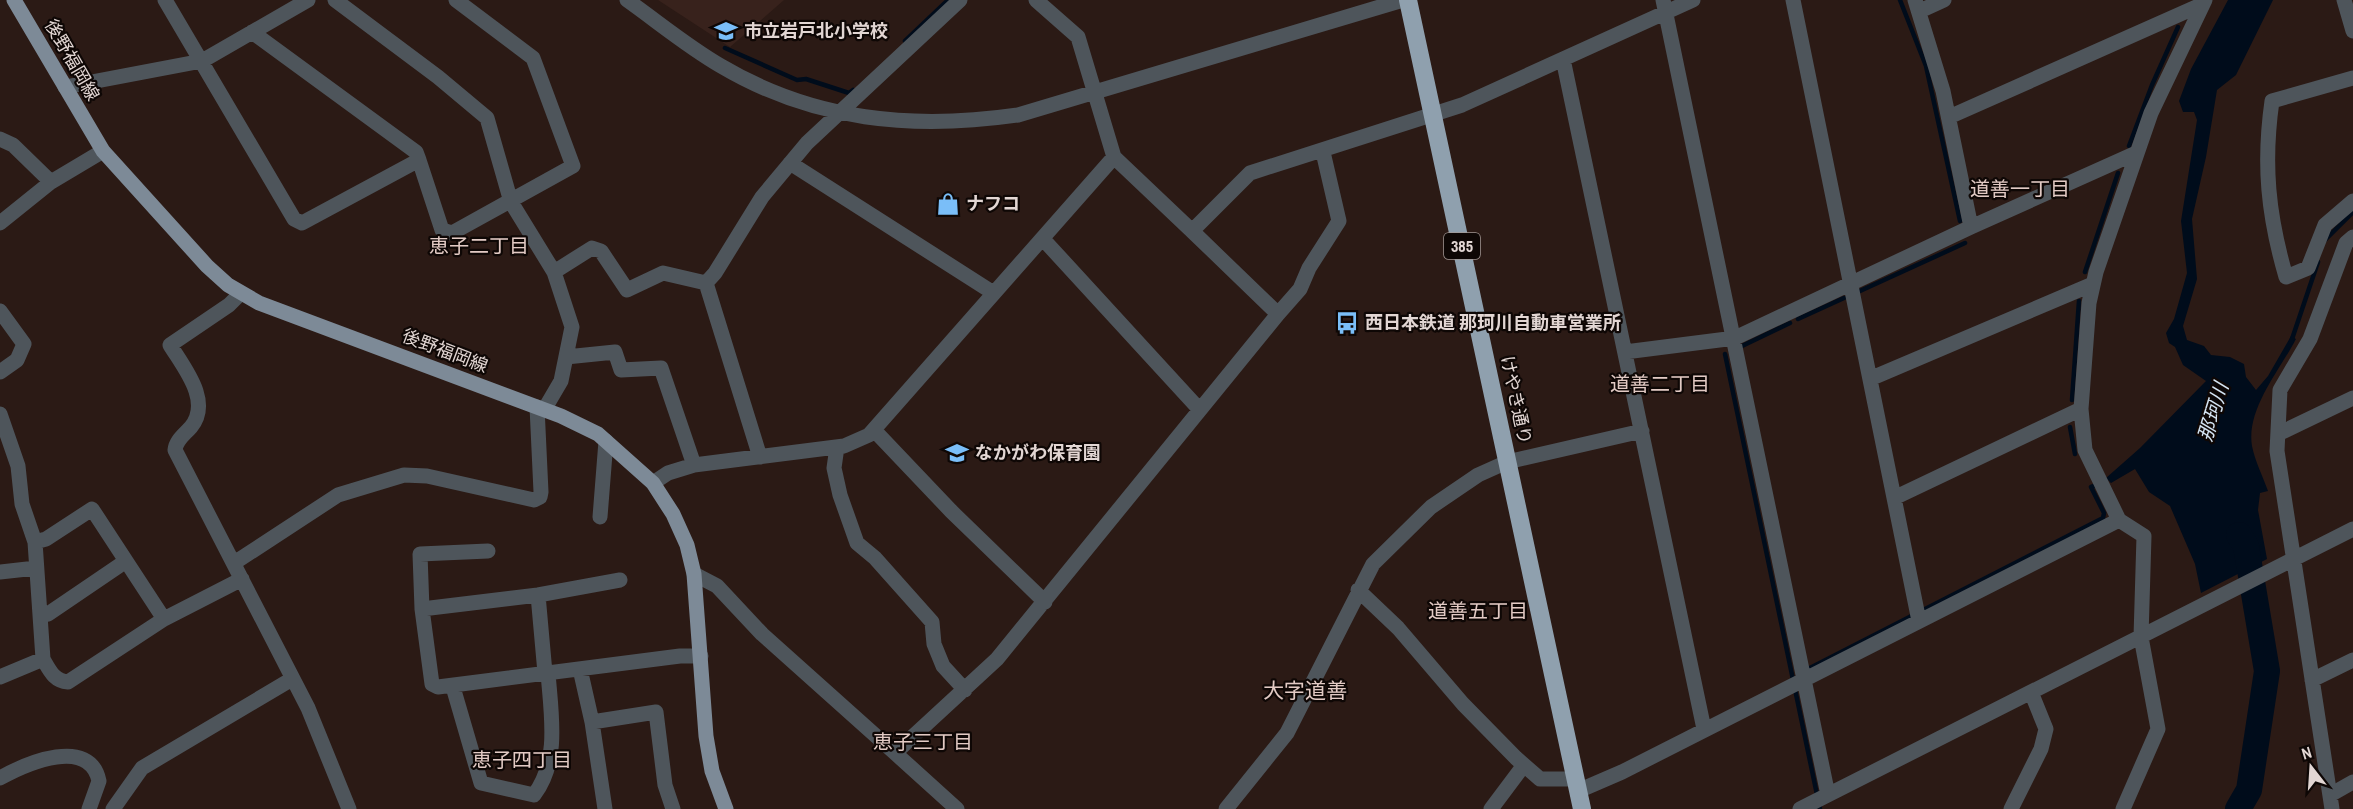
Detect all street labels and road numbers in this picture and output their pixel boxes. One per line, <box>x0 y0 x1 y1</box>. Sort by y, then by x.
street label: 後野福岡線 <box>39 15 106 105</box>
road number: 385 <box>1444 233 1480 259</box>
street label: 後野福岡線 <box>399 323 492 378</box>
street label: けやき通り <box>1495 353 1538 447</box>

